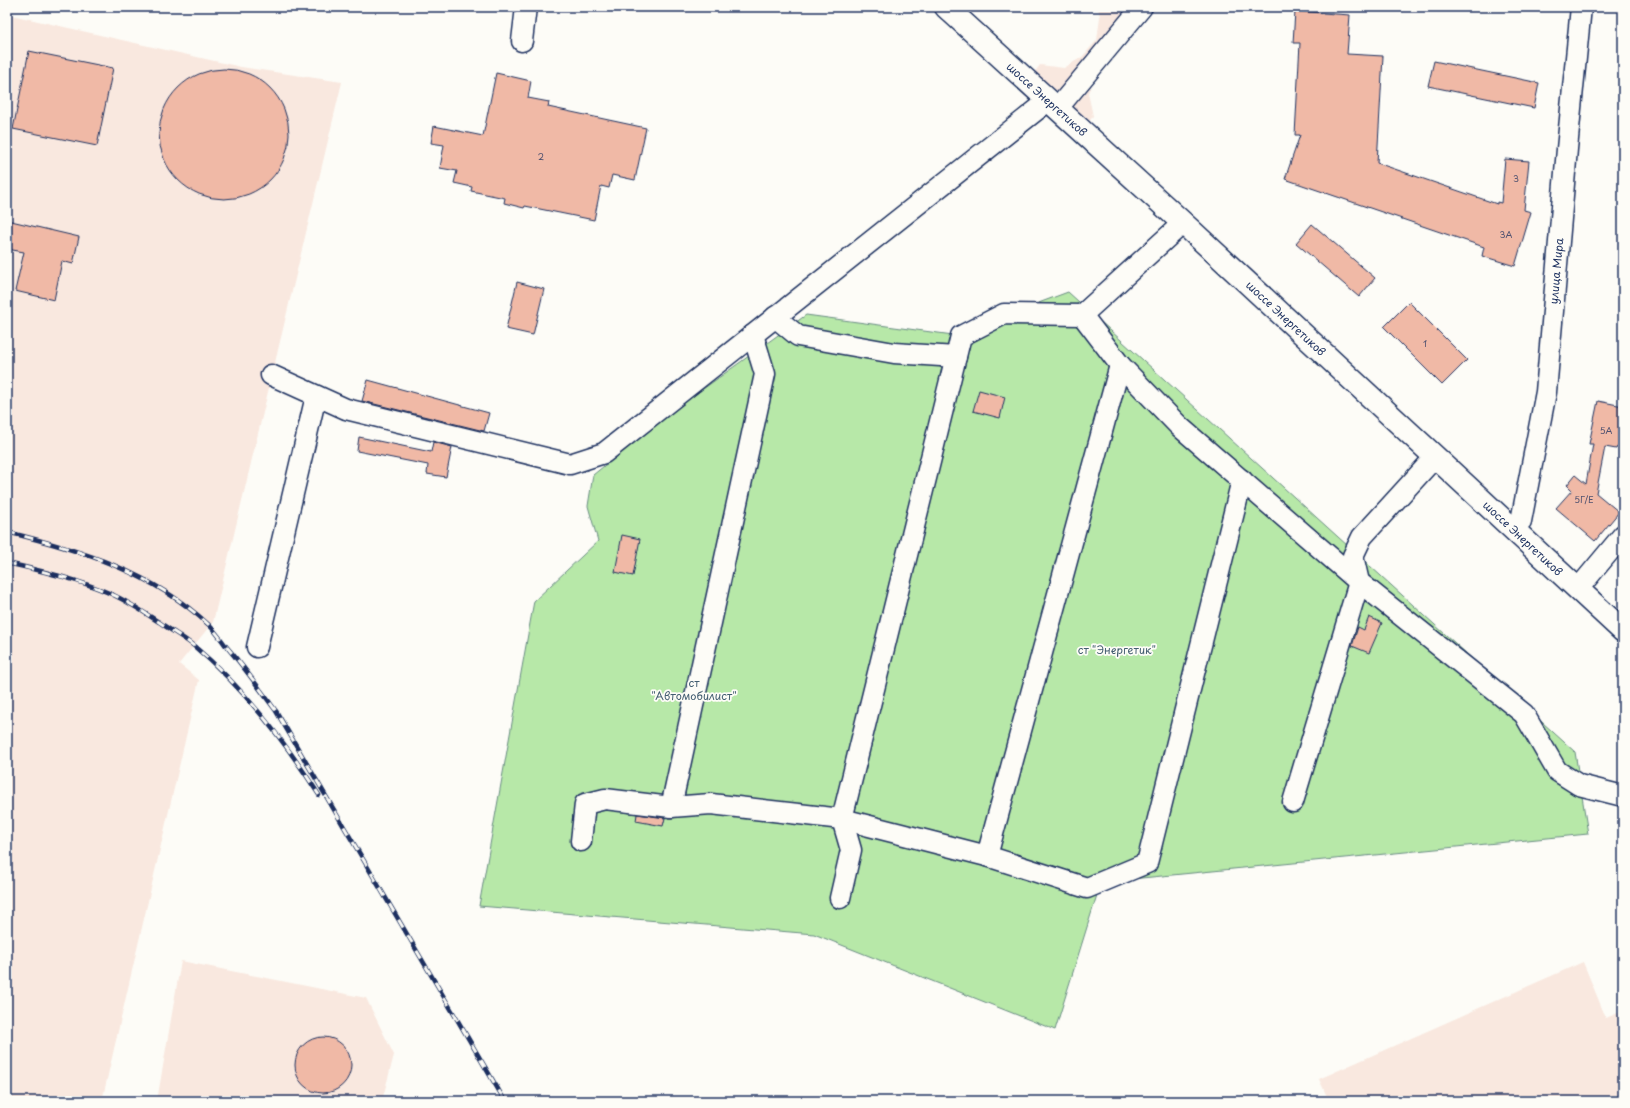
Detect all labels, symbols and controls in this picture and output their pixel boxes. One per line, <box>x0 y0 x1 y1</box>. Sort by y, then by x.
street label: шоссе Энергетиков <box>1003 58 1091 140</box>
house number: 2 <box>538 149 544 163</box>
house number: 3 <box>1513 171 1519 185</box>
house number: 3А <box>1500 227 1513 241</box>
street label: улица Мира <box>1545 237 1567 305</box>
street label: шоссе Энергетиков <box>1242 276 1330 360</box>
house number: 1 <box>1423 336 1427 350</box>
house number: 5А <box>1600 423 1612 437</box>
house number: 5Г/Е <box>1574 492 1594 506</box>
street label: шоссе Энергетиков <box>1479 496 1567 580</box>
park label: ст "Энергетик" <box>1078 641 1156 658</box>
park label: ст "Автомобилист" <box>651 674 737 704</box>

